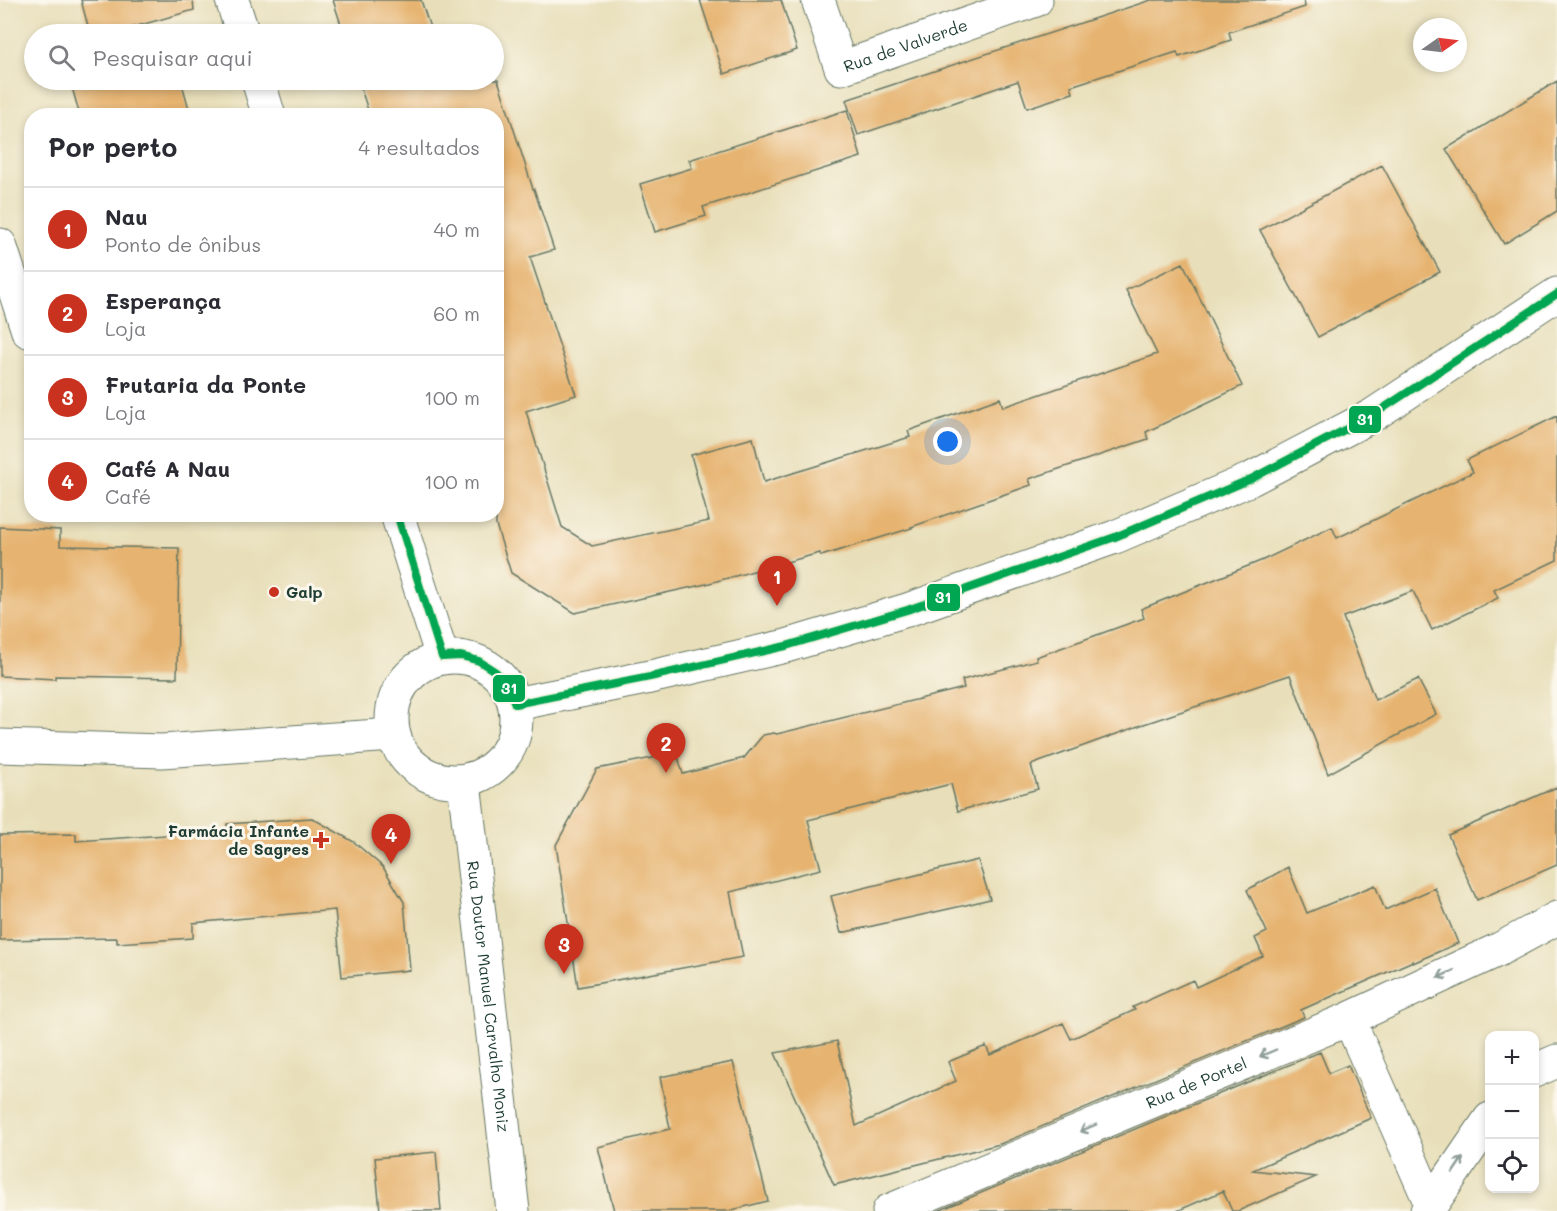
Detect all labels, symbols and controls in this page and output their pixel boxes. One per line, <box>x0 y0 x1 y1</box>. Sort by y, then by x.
street label: Rua de Valverde <box>840 14 970 76</box>
north arrow <box>1413 18 1467 72</box>
search box <box>24 24 504 90</box>
icon: search <box>45 41 78 74</box>
text: Pesquisar aqui <box>93 43 253 72</box>
text: Por perto <box>48 130 177 164</box>
text: 4 resultados <box>358 134 480 160</box>
text: Nau <box>105 202 148 231</box>
text: 1 <box>63 216 72 242</box>
text: 40 m <box>434 216 480 242</box>
text: Ponto de ônibus <box>105 231 261 257</box>
text: Esperança <box>105 286 221 315</box>
text: 2 <box>62 300 73 326</box>
text: 60 m <box>433 300 480 326</box>
text: Loja <box>105 315 147 341</box>
text: Frutaria da Ponte <box>105 370 306 399</box>
text: 3 <box>62 384 74 410</box>
text: 100 m <box>424 384 480 410</box>
text: Loja <box>105 399 147 425</box>
line badge: 31 <box>1348 405 1382 434</box>
text: 31 <box>1357 408 1373 429</box>
your location <box>933 427 962 456</box>
text: Café A Nau <box>105 454 230 483</box>
text: 4 <box>61 468 74 494</box>
text: 100 m <box>424 468 480 494</box>
text: Café <box>105 483 151 509</box>
pin: 1 <box>758 556 796 606</box>
place label: Galp <box>286 581 323 602</box>
line badge: 31 <box>926 583 961 612</box>
marker: Galp <box>267 585 281 599</box>
text: 31 <box>935 586 951 607</box>
line badge: 31 <box>492 674 526 703</box>
text: 31 <box>501 677 517 698</box>
pin: 2 <box>646 724 686 773</box>
pin: 4 <box>372 814 410 864</box>
place label: Farmácia Infante de Sagres <box>168 820 309 859</box>
marker: Farmácia Infante de Sagres <box>314 833 328 847</box>
street label: Rua Doutor Manuel Carvalho Moniz <box>463 860 515 1133</box>
pin: 3 <box>544 924 584 974</box>
one-way arrow <box>1438 968 1456 980</box>
map controls <box>1485 1031 1539 1193</box>
button: + <box>1485 1031 1539 1085</box>
one-way arrow <box>1260 1048 1278 1059</box>
street label: Rua de Portel <box>1142 1052 1250 1113</box>
button: − <box>1485 1085 1539 1139</box>
one-way arrow <box>1080 1123 1098 1134</box>
button: locate <box>1485 1139 1539 1193</box>
one-way arrow <box>1452 1157 1464 1173</box>

